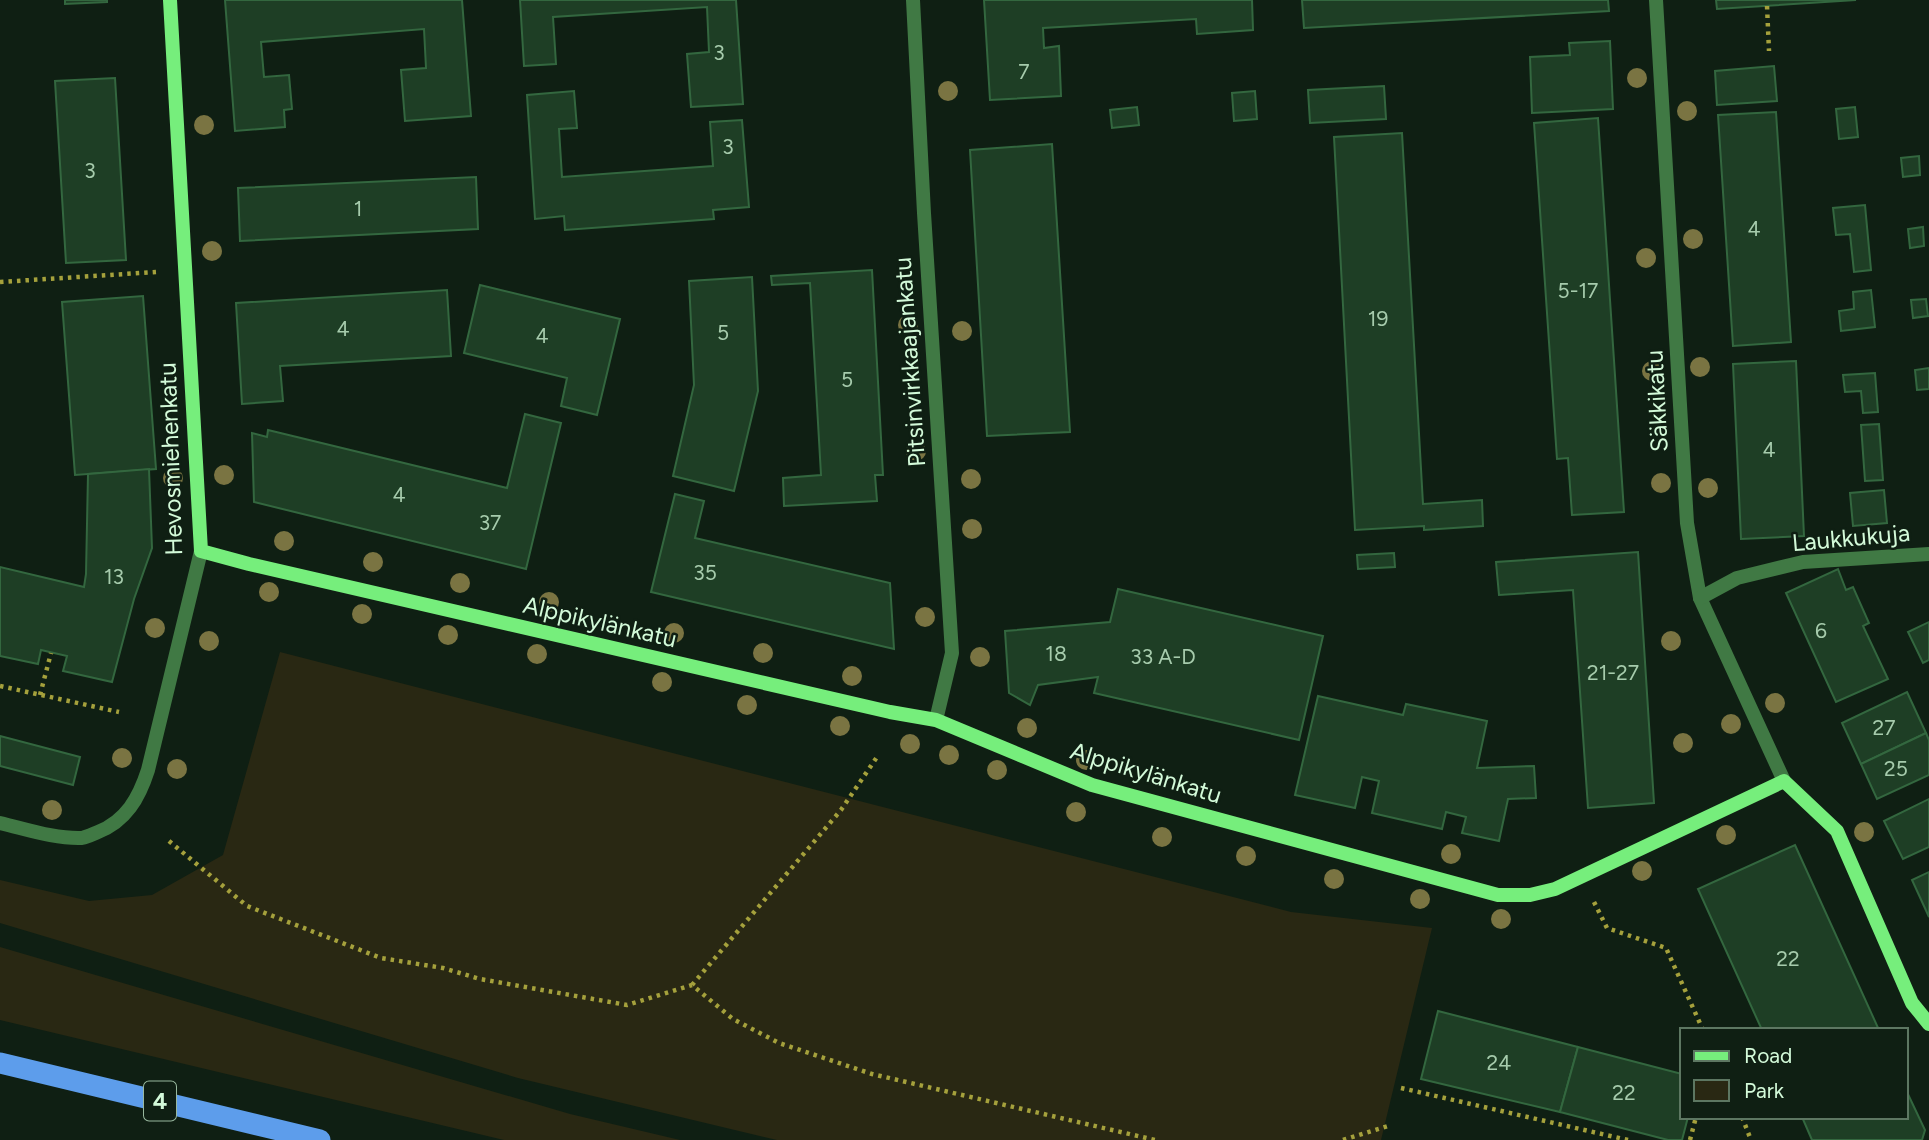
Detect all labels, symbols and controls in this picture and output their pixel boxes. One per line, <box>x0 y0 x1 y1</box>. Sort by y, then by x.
house number: 3 <box>713 40 725 65</box>
house number: 7 <box>1018 59 1030 84</box>
house number: 3 <box>722 134 734 159</box>
house number: 3 <box>84 158 96 183</box>
house number: 1 <box>354 196 362 221</box>
house number: 4 <box>1747 216 1761 241</box>
street label: Pitsinvirkkaajankatu <box>888 256 931 468</box>
house number: 5-17 <box>1558 278 1598 303</box>
house number: 19 <box>1368 306 1388 331</box>
house number: 4 <box>336 316 350 341</box>
house number: 5 <box>717 320 729 345</box>
house number: 4 <box>535 323 549 348</box>
street label: Säkkikatu <box>1639 349 1674 453</box>
street label: Hevosmiehenkatu <box>153 362 188 556</box>
house number: 5 <box>841 367 853 392</box>
house number: 4 <box>1762 437 1776 462</box>
house number: 4 <box>392 482 406 507</box>
house number: 37 <box>479 510 501 535</box>
street label: Laukkukuja <box>1791 518 1911 557</box>
house number: 35 <box>693 560 717 585</box>
house number: 13 <box>104 564 124 589</box>
street label: Alppikylänkatu <box>521 590 680 653</box>
house number: 6 <box>1815 618 1827 643</box>
house number: 18 <box>1045 641 1067 666</box>
house number: 33 A-D <box>1130 644 1196 669</box>
house number: 21-27 <box>1587 660 1639 685</box>
house number: 27 <box>1872 715 1896 740</box>
street label: Alppikylänkatu <box>1067 736 1225 809</box>
house number: 25 <box>1884 756 1908 781</box>
house number: 22 <box>1776 946 1800 971</box>
legend <box>1680 1028 1908 1119</box>
text: Road <box>1744 1043 1792 1068</box>
house number: 24 <box>1487 1050 1511 1075</box>
text: Park <box>1744 1078 1785 1103</box>
house number: 22 <box>1612 1080 1636 1105</box>
road number: 4 <box>144 1082 176 1120</box>

